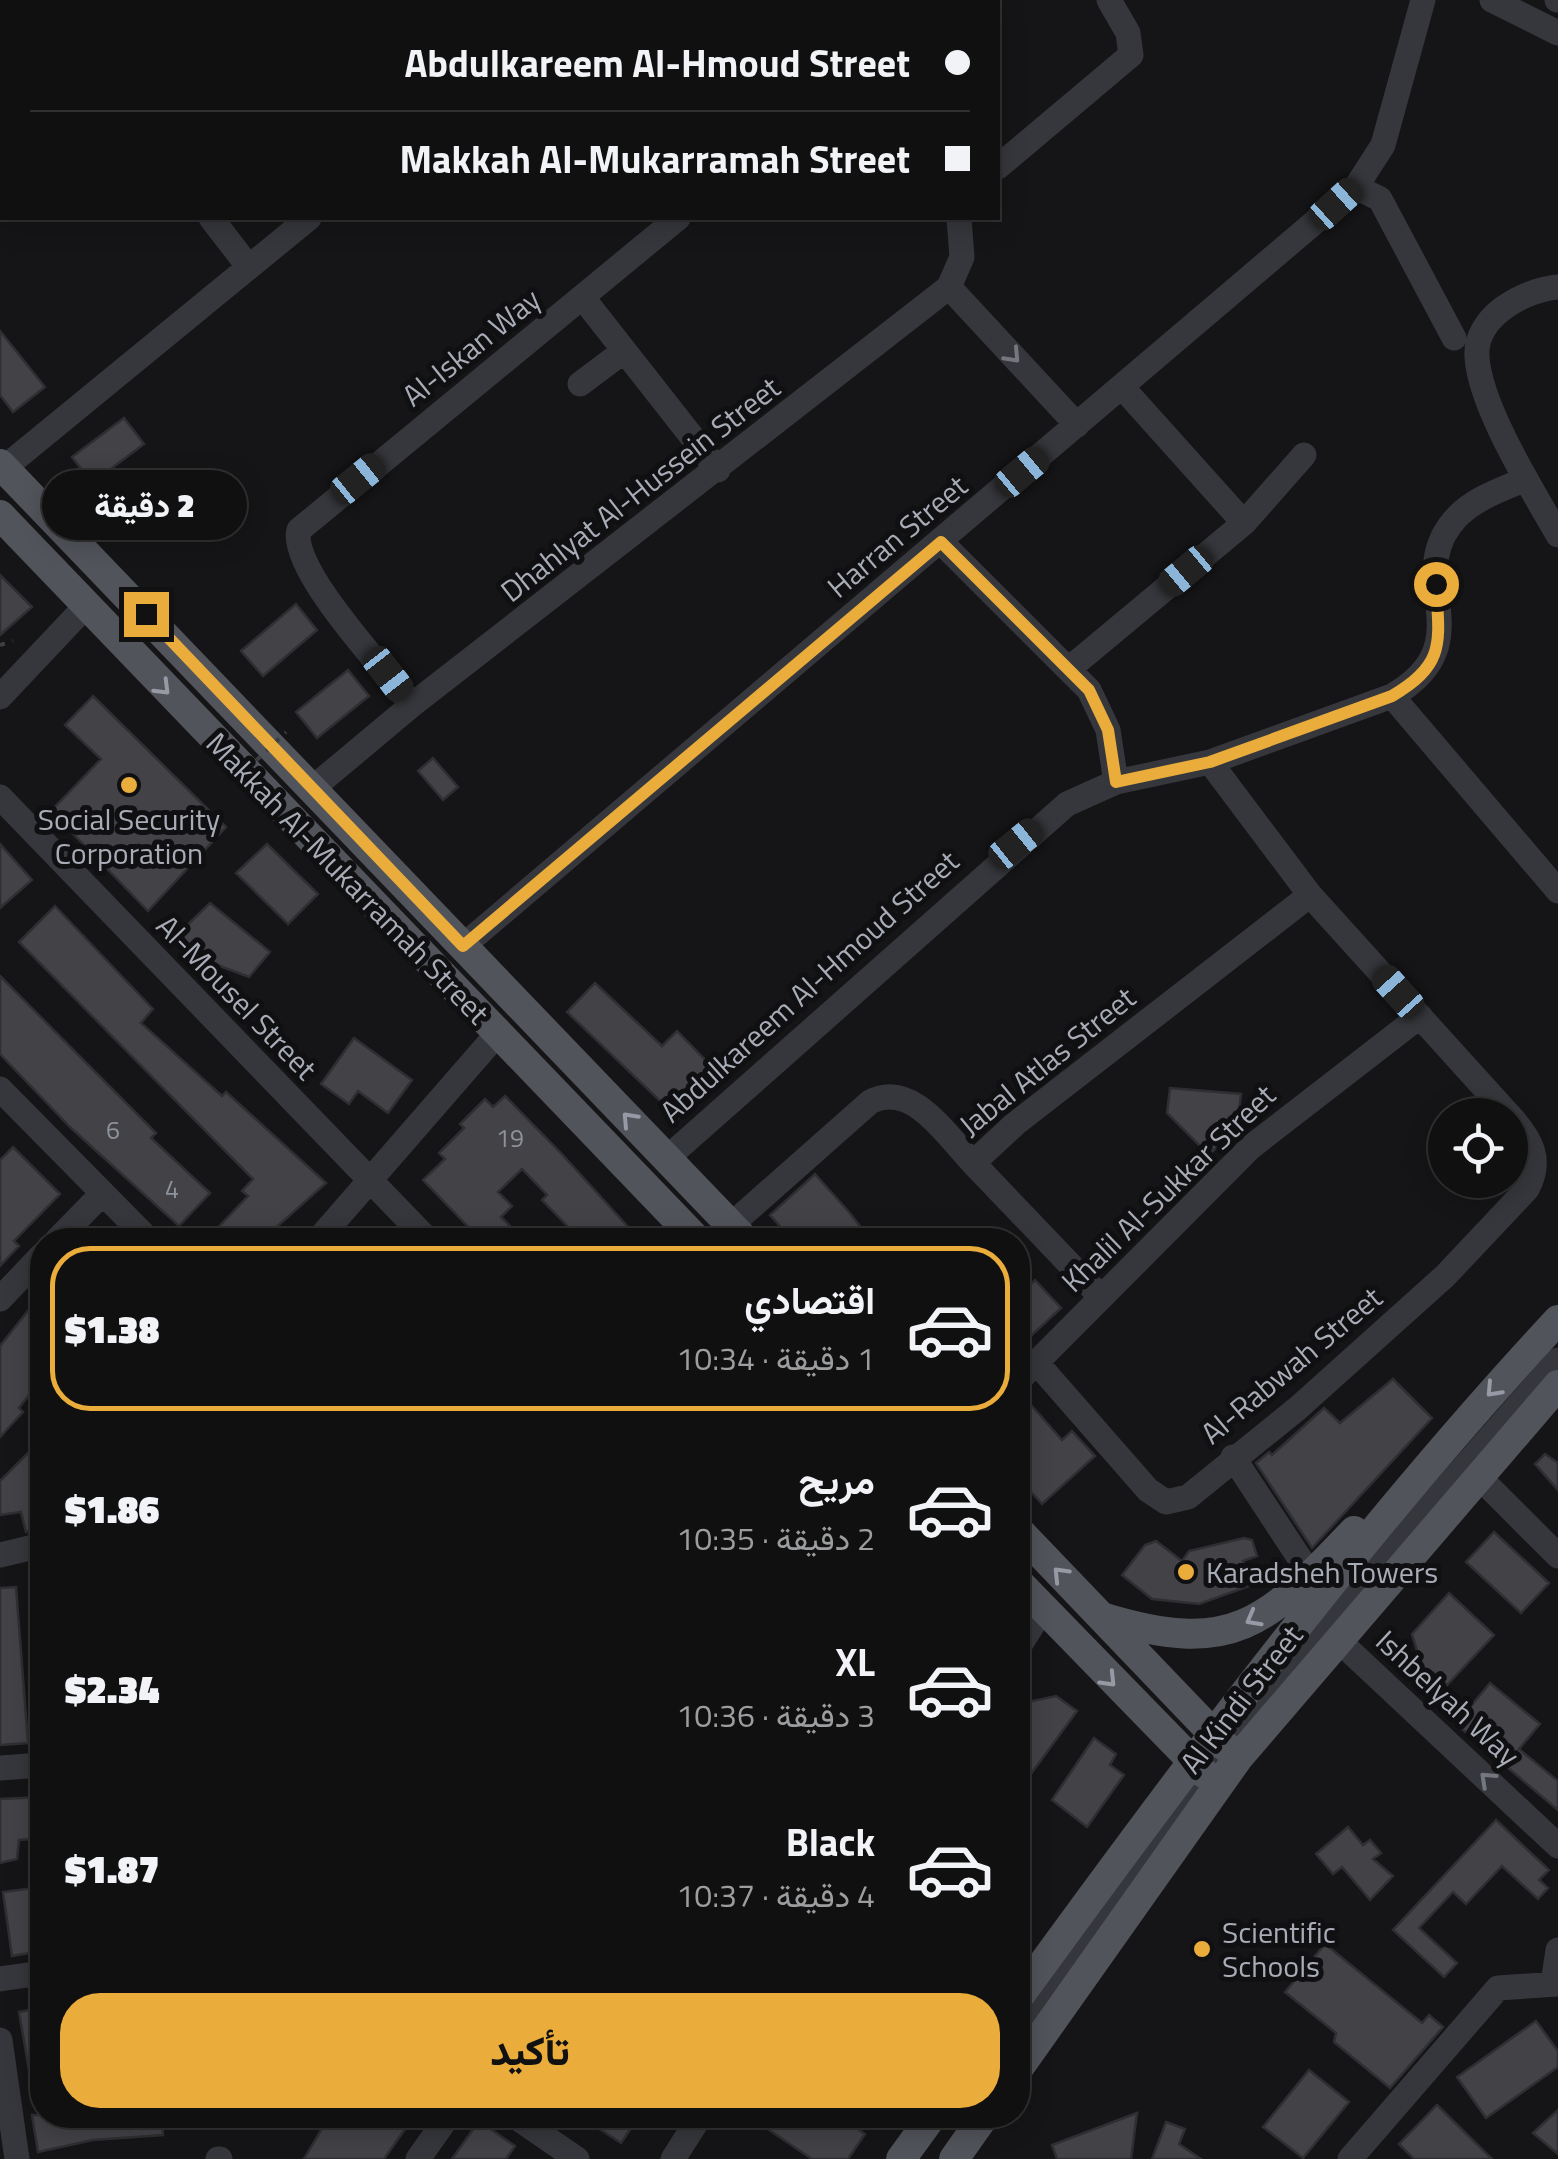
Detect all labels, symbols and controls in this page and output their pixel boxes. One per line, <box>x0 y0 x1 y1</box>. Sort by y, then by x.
text: Abdulkareem Al-Hmoud Street <box>404 34 910 92</box>
text: Makkah Al-Mukarramah Street <box>399 130 910 188</box>
car <box>1304 173 1368 235</box>
street label: Al-Iskan Way <box>392 277 550 417</box>
one-way arrow <box>1001 344 1019 363</box>
street label: DhahIyat Al-Hussein Street <box>490 365 790 613</box>
car <box>989 441 1055 503</box>
car <box>325 448 391 510</box>
street label: Harran Street <box>817 463 978 609</box>
callout: 2 دقيقة <box>44 469 248 539</box>
text: 2 دقيقة <box>94 481 195 529</box>
car <box>1153 540 1219 602</box>
route start <box>1414 562 1459 607</box>
route end <box>124 592 169 637</box>
car <box>358 641 418 707</box>
one-way arrow <box>151 676 169 694</box>
street label: Makkah Al-Mukarramah Street <box>196 721 501 1035</box>
marker: Social Security Corporation <box>118 774 140 796</box>
place label: Social Security Corporation <box>38 796 220 876</box>
car <box>983 813 1049 875</box>
street label: Abdulkareem Al-Hmoud Street <box>649 839 969 1133</box>
street label: Al-Mousel Street <box>146 904 328 1091</box>
car <box>1367 960 1429 1024</box>
street label: Jabal Atlas Street <box>949 975 1146 1147</box>
street label: Khalil Al-Sukkar Street <box>1050 1073 1286 1303</box>
map controls <box>1428 1098 1528 1198</box>
button: locate <box>1428 1098 1528 1198</box>
house number: 6 <box>106 1111 120 1149</box>
one-way arrow <box>623 1112 641 1131</box>
house number: 19 <box>496 1119 524 1157</box>
house number: 4 <box>165 1170 179 1208</box>
text: اقتصادي <box>744 1271 875 1329</box>
street label: Al-Rabwah Street <box>1190 1275 1392 1455</box>
icon: car <box>905 1284 995 1374</box>
text: $1.38 <box>65 1300 159 1358</box>
text: 1 دقيقة · 10:34 <box>676 1334 875 1382</box>
one-way arrow <box>1487 1378 1505 1397</box>
text: مريح <box>799 1451 875 1509</box>
icon: car <box>905 1464 995 1554</box>
text: $1.86 <box>65 1480 159 1538</box>
text: 2 دقيقة · 10:35 <box>676 1514 875 1562</box>
place label: Karadsheh Towers <box>1206 1549 1438 1595</box>
marker: Karadsheh Towers <box>1175 1561 1197 1583</box>
one-way arrow <box>1053 1567 1071 1586</box>
one-way arrow <box>1246 1606 1264 1626</box>
street label: Al Kindi Street <box>1168 1615 1314 1783</box>
street label: Ishbelyah Way <box>1365 1619 1531 1777</box>
text: XL <box>835 1633 875 1691</box>
icon: car <box>905 1644 995 1734</box>
text: $2.34 <box>65 1660 159 1718</box>
one-way arrow <box>1097 1668 1115 1687</box>
text: 3 دقيقة · 10:36 <box>676 1691 875 1739</box>
one-way arrow <box>1480 1773 1498 1791</box>
text: Black <box>786 1813 875 1871</box>
icon: car <box>905 1824 995 1914</box>
text: $1.87 <box>65 1840 159 1898</box>
text: 4 دقيقة · 10:37 <box>676 1871 875 1919</box>
place label: Scientific Schools <box>1222 1909 1336 1989</box>
marker: Scientific Schools <box>1191 1938 1213 1960</box>
button: تأكيد <box>60 1993 1000 2108</box>

